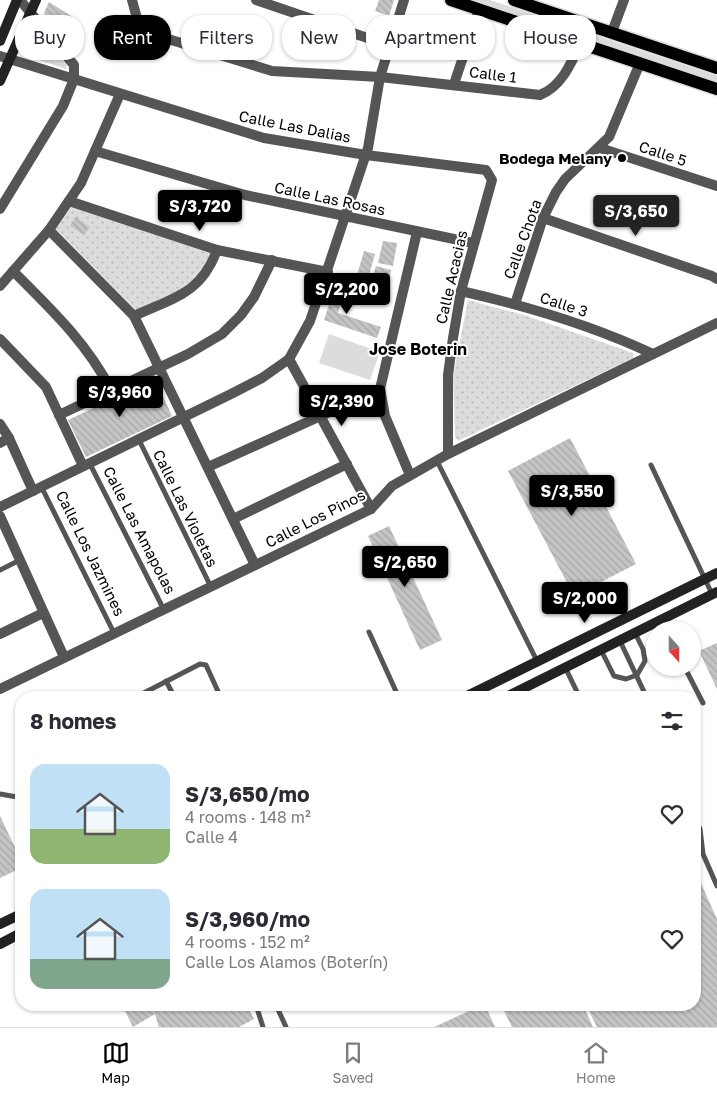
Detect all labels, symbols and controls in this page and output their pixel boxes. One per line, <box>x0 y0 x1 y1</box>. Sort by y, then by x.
chip: Buy <box>15 15 84 60</box>
chip: Rent <box>94 15 171 60</box>
chip: Filters <box>181 15 272 60</box>
chip: New <box>282 15 356 60</box>
chip: Apartment <box>366 15 495 60</box>
chip: House <box>505 15 596 60</box>
street label: Calle 1 <box>468 62 518 86</box>
street label: Calle Las Dalias <box>237 106 353 146</box>
street label: Calle 5 <box>637 137 689 169</box>
place label: Bodega Melany <box>499 149 612 167</box>
marker: Bodega Melany <box>616 152 628 164</box>
street label: Calle Las Rosas <box>273 177 387 219</box>
pin: S/3,720 <box>154 190 246 232</box>
pin: S/3,650 <box>590 194 682 237</box>
text: S/3,720 <box>169 196 231 216</box>
street label: Calle Chota <box>499 197 545 281</box>
text: S/3,650 <box>604 201 668 221</box>
street label: Calle Acacias <box>431 228 471 326</box>
pin: S/2,200 <box>301 272 393 315</box>
text: S/2,200 <box>315 279 379 299</box>
street label: Calle 3 <box>538 288 590 320</box>
district label: Jose Boterin <box>369 339 467 359</box>
pin: S/3,960 <box>74 376 166 418</box>
text: S/3,960 <box>88 382 152 402</box>
pin: S/2,390 <box>296 384 388 427</box>
text: S/2,390 <box>310 391 374 411</box>
street label: Calle Las Violetas <box>150 446 222 570</box>
street label: Calle Las Amapolas <box>100 463 180 597</box>
pin: S/3,550 <box>526 474 618 517</box>
text: S/3,550 <box>540 481 604 501</box>
street label: Calle Los Pinos <box>262 485 368 551</box>
street label: Calle Los Jazmines <box>53 487 129 619</box>
pin: S/2,650 <box>359 546 451 588</box>
text: S/2,650 <box>373 552 437 572</box>
pin: S/2,000 <box>539 582 631 624</box>
text: S/2,000 <box>553 588 617 608</box>
north arrow <box>646 621 701 676</box>
map controls <box>646 621 701 676</box>
icon: filters <box>658 707 686 735</box>
text: 8 homes <box>30 708 117 734</box>
text: S/3,650/mo <box>185 781 310 807</box>
icon: home <box>70 784 130 844</box>
icon: heart <box>658 800 686 828</box>
text: 4 rooms · 148 m² <box>185 807 311 827</box>
text: Calle 4 <box>185 827 238 847</box>
text: S/3,960/mo <box>185 906 310 932</box>
icon: home <box>70 909 130 969</box>
icon: heart <box>658 925 686 953</box>
text: 4 rooms · 152 m² <box>185 932 310 952</box>
text: Calle Los Alamos (Boterín) <box>185 952 389 972</box>
tab: Map <box>101 1039 130 1086</box>
tab: Saved <box>333 1039 373 1086</box>
tab: Home <box>576 1039 616 1086</box>

